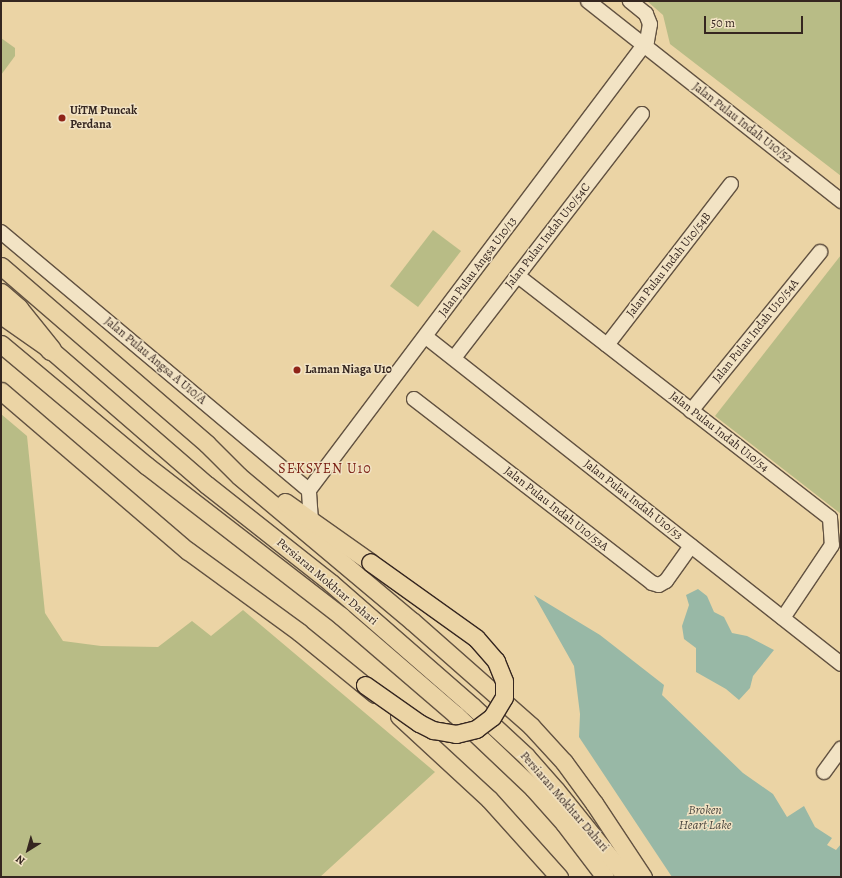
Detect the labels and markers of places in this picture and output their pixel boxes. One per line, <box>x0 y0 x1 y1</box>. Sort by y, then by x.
place label: UiTM Puncak Perdana <box>70 104 137 132</box>
marker: UiTM Puncak Perdana <box>57 113 67 123</box>
place label: Laman Niaga U10 <box>305 363 392 377</box>
marker: Laman Niaga U10 <box>292 365 302 375</box>

